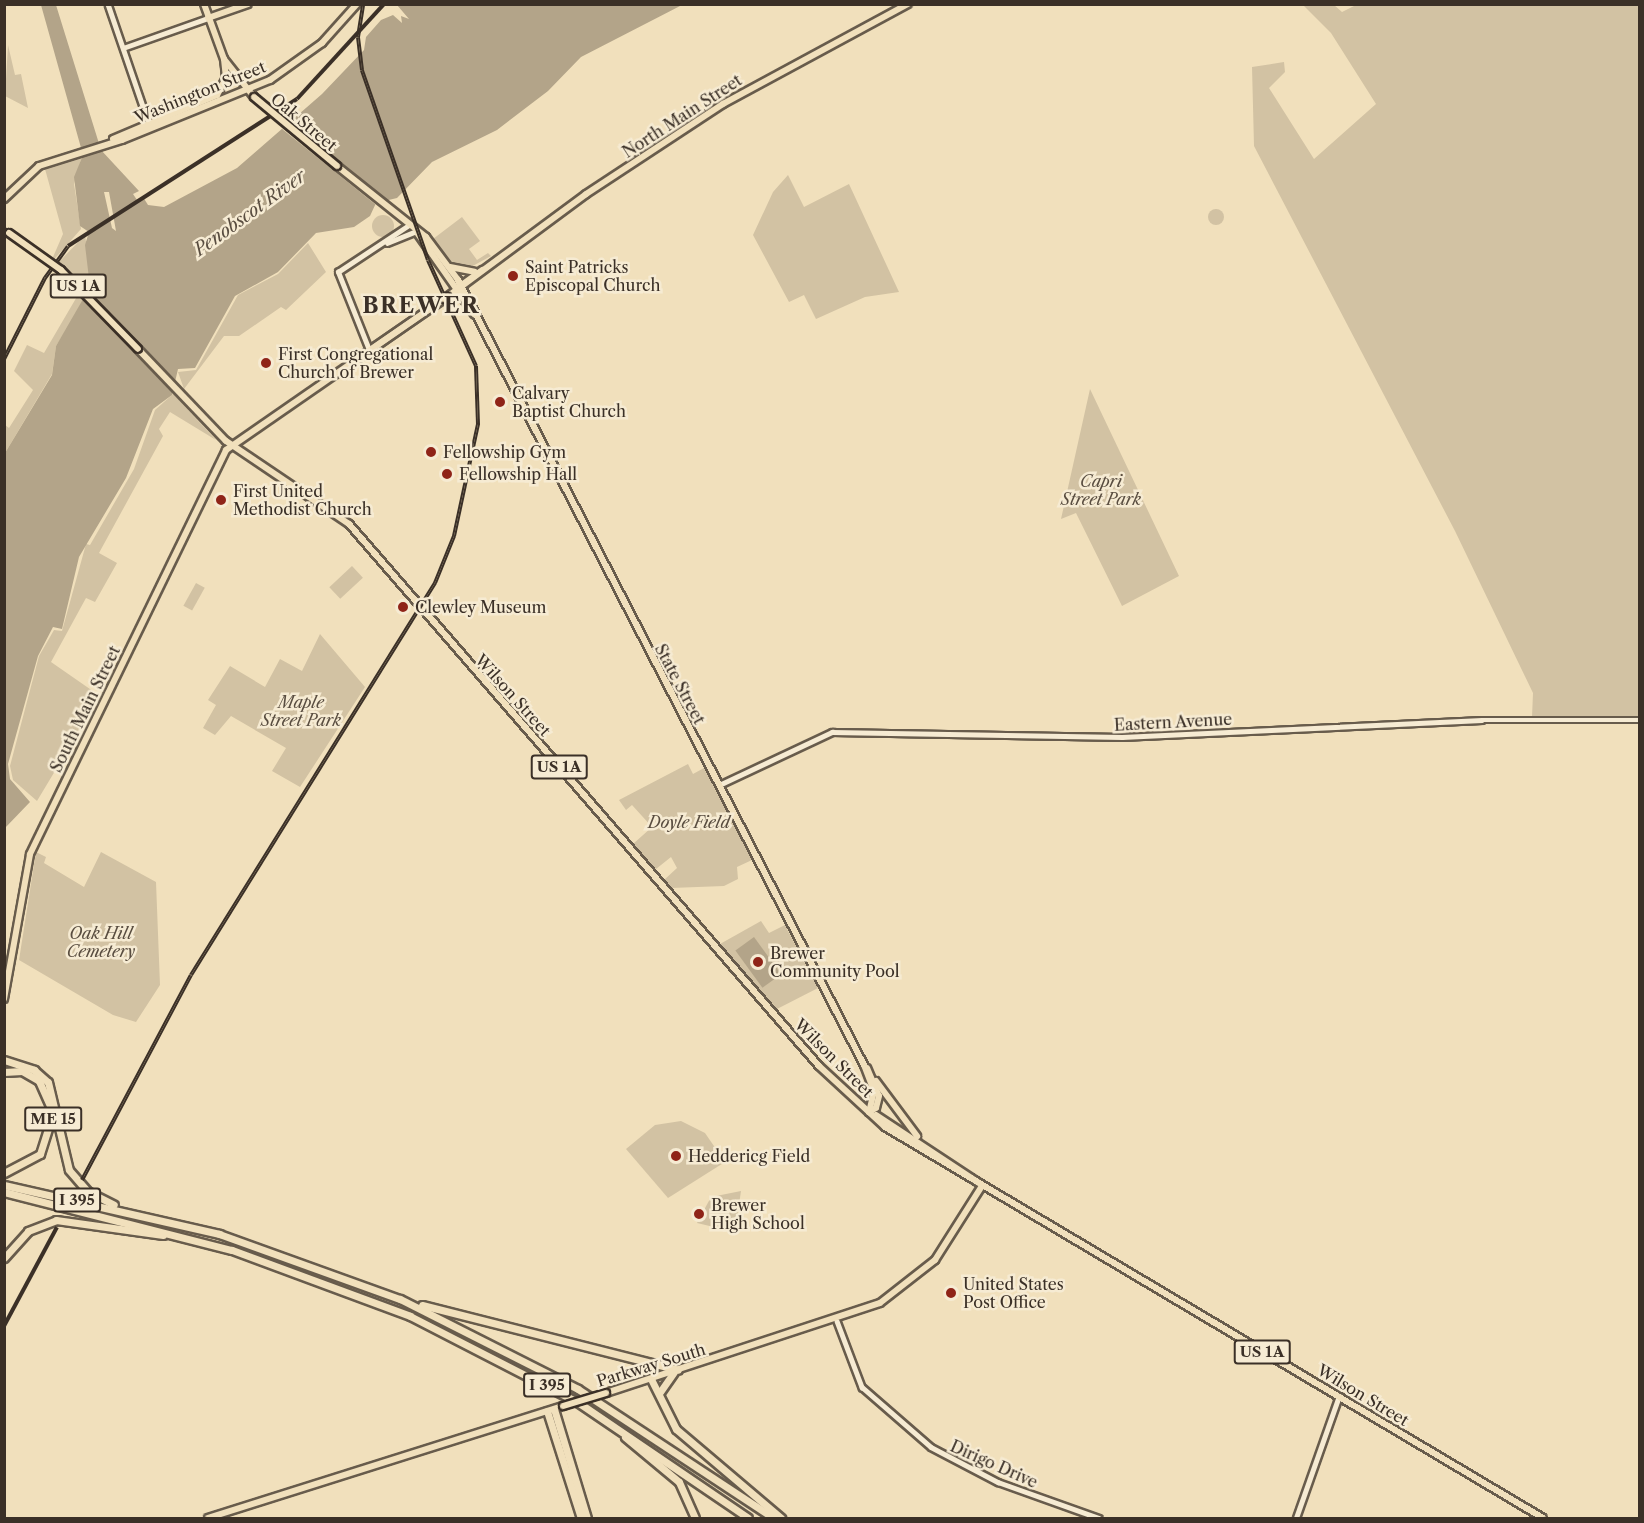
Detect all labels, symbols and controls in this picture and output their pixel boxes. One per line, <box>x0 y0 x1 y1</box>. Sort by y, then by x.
street label: Washington Street <box>132 57 268 127</box>
street label: North Main Street <box>619 70 745 162</box>
street label: Oak Street <box>267 89 341 155</box>
water label: Penobscot River <box>190 165 310 261</box>
place label: Saint Patricks Episcopal Church <box>525 257 660 295</box>
marker: Saint Patricks Episcopal Church <box>506 269 520 283</box>
road number: US 1A <box>50 274 106 298</box>
district label: BREWER <box>362 293 480 319</box>
place label: First Congregational Church of Brewer <box>278 344 433 382</box>
marker: First Congregational Church of Brewer <box>259 356 273 370</box>
place label: Calvary Baptist Church <box>512 383 626 421</box>
marker: Calvary Baptist Church <box>493 395 507 409</box>
place label: Fellowship Gym <box>443 442 566 462</box>
marker: Fellowship Gym <box>424 445 438 459</box>
place label: Fellowship Hall <box>459 464 577 484</box>
marker: Fellowship Hall <box>440 467 454 481</box>
park label: Capri Street Park <box>1061 471 1141 509</box>
place label: First United Methodist Church <box>233 481 372 519</box>
marker: First United Methodist Church <box>214 493 228 507</box>
place label: Clewley Museum <box>415 597 547 617</box>
marker: Clewley Museum <box>396 600 410 614</box>
street label: State Street <box>651 641 709 727</box>
street label: South Main Street <box>46 643 124 775</box>
street label: Wilson Street <box>471 650 555 740</box>
park label: Maple Street Park <box>261 692 341 730</box>
street label: Eastern Avenue <box>1113 709 1233 735</box>
road number: US 1A <box>530 755 588 779</box>
park label: Doyle Field <box>648 812 730 832</box>
park label: Oak Hill Cemetery <box>67 923 135 961</box>
place label: Brewer Community Pool <box>770 943 900 981</box>
marker: Brewer Community Pool <box>751 955 765 969</box>
street label: Wilson Street <box>791 1015 877 1101</box>
road number: ME 15 <box>23 1107 83 1131</box>
place label: Heddericg Field <box>688 1146 810 1166</box>
marker: Heddericg Field <box>669 1149 683 1163</box>
road number: I 395 <box>53 1188 101 1212</box>
place label: Brewer High School <box>711 1195 805 1233</box>
marker: Brewer High School <box>692 1207 706 1221</box>
place label: United States Post Office <box>963 1274 1064 1312</box>
marker: United States Post Office <box>944 1286 958 1300</box>
street label: Parkway South <box>594 1339 708 1391</box>
road number: US 1A <box>1234 1340 1290 1364</box>
street label: Wilson Street <box>1314 1360 1412 1430</box>
road number: I 395 <box>523 1373 571 1397</box>
street label: Dirigo Drive <box>947 1436 1041 1492</box>

